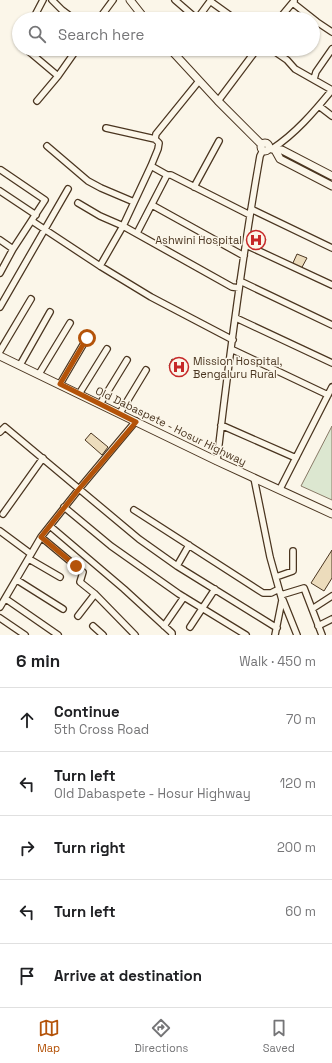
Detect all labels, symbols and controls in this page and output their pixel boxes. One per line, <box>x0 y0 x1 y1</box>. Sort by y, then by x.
search box <box>12 12 320 56</box>
icon: search <box>26 23 48 45</box>
text: Search here <box>58 25 144 44</box>
hospital icon: Ashwini Hospital <box>245 229 267 251</box>
place label: Ashwini Hospital <box>155 233 242 247</box>
route start <box>78 329 96 347</box>
place label: Mission Hospital, Bengaluru Rural <box>193 354 283 381</box>
hospital icon: Mission Hospital, Bengaluru Rural <box>168 356 190 378</box>
street label: Old Dabaspete - Hosur Highway <box>93 383 249 469</box>
route end <box>67 557 85 575</box>
text: 6 min <box>16 650 60 672</box>
text: Walk · 450 m <box>239 653 316 670</box>
text: Continue <box>54 702 120 721</box>
icon: ahead <box>16 709 38 731</box>
text: 70 m <box>286 711 316 728</box>
text: 5th Cross Road <box>54 721 149 738</box>
text: Turn left <box>54 766 116 785</box>
icon: left <box>16 773 38 795</box>
text: 120 m <box>280 775 316 792</box>
text: Old Dabaspete - Hosur Highway <box>54 785 251 802</box>
icon: right <box>16 837 38 859</box>
text: Turn right <box>54 838 125 857</box>
text: 200 m <box>277 839 316 856</box>
icon: left <box>16 901 38 923</box>
text: Turn left <box>54 902 116 921</box>
text: 60 m <box>285 903 316 920</box>
icon: arrive <box>16 965 38 987</box>
text: Arrive at destination <box>54 966 202 985</box>
tab: Map <box>37 1017 60 1055</box>
tab: Directions <box>134 1017 188 1055</box>
tab: Saved <box>263 1017 295 1055</box>

